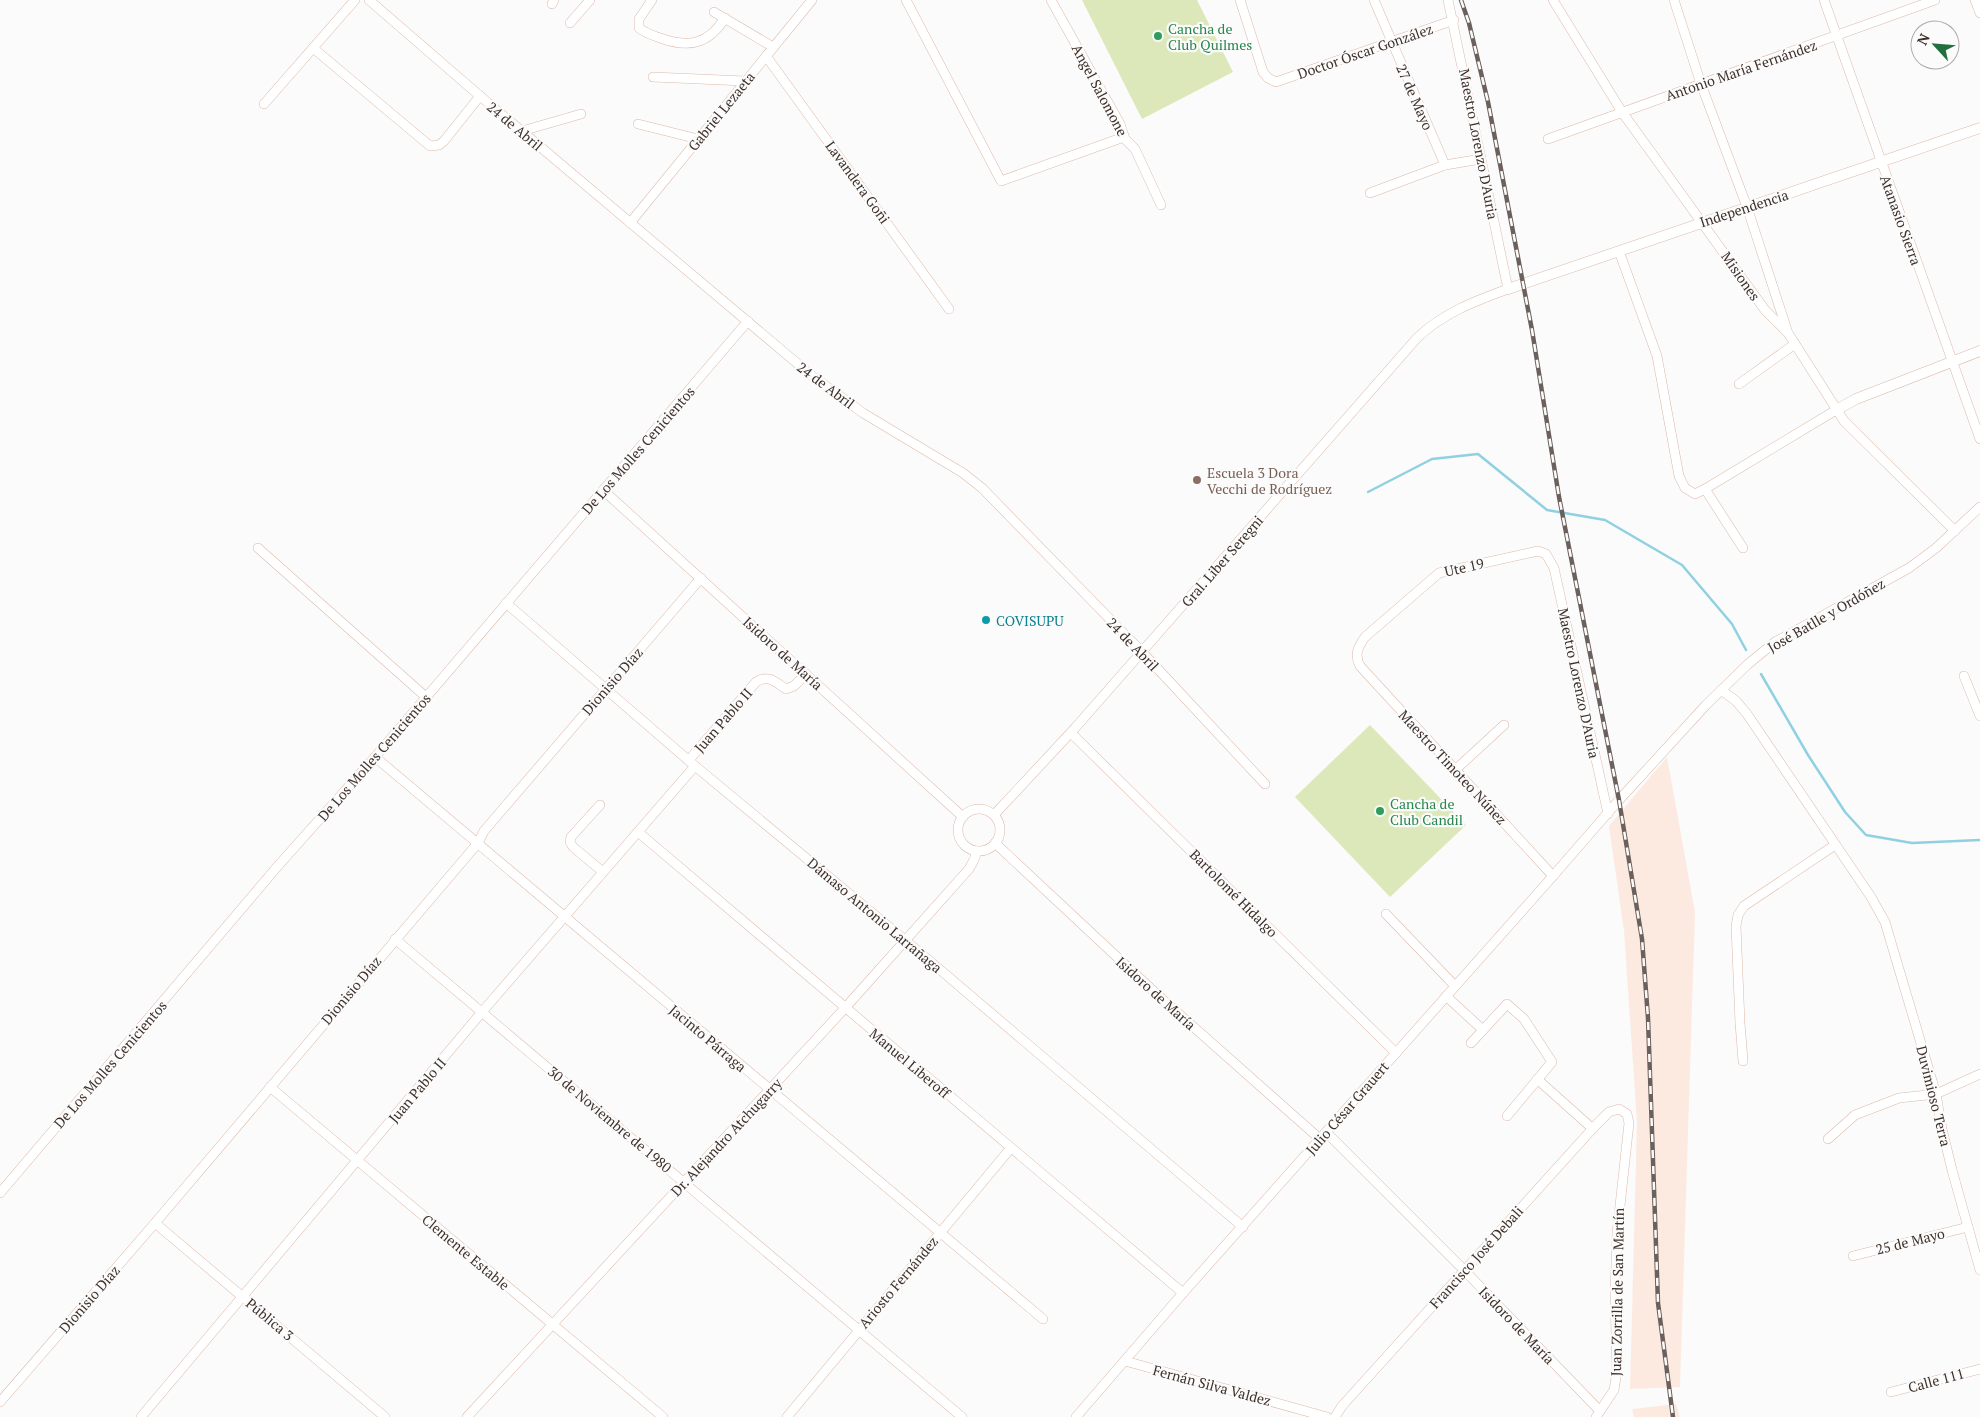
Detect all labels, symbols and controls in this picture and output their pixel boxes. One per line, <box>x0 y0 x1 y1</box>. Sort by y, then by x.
place label: Cancha de Club Quilmes <box>1168 19 1252 54</box>
street label: Doctor Óscar González <box>1295 19 1435 83</box>
north arrow <box>1910 20 1960 70</box>
marker: Cancha de Club Quilmes <box>1152 30 1164 42</box>
text: N <box>1912 30 1934 48</box>
street label: Antonio María Fernández <box>1663 35 1819 105</box>
street label: Angel Salomone <box>1068 41 1132 139</box>
street label: 27 de Mayo <box>1392 61 1438 133</box>
street label: Maestro Lorenzo D'Auria <box>1455 67 1503 221</box>
street label: Gabriel Lezaeta <box>683 68 759 154</box>
street label: 24 de Abril <box>483 97 547 155</box>
street label: Lavandera Goñi <box>822 137 894 227</box>
street label: Atanasio Sierra <box>1876 172 1926 268</box>
street label: Independencia <box>1697 185 1791 231</box>
street label: Misiones <box>1717 248 1765 304</box>
street label: 24 de Abril <box>793 357 859 413</box>
street label: De Los Molles Cenicientos <box>577 382 699 518</box>
place label: Escuela 3 Dora Vecchi de Rodríguez <box>1207 463 1332 498</box>
marker: Escuela 3 Dora Vecchi de Rodríguez <box>1191 474 1203 486</box>
street label: Gral. Liber Seregni <box>1177 511 1267 611</box>
street label: Ute 19 <box>1442 553 1486 581</box>
street label: José Batlle y Ordóñez <box>1764 574 1888 656</box>
street label: Maestro Lorenzo D'Auria <box>1554 606 1604 760</box>
place label: COVISUPU <box>996 611 1064 630</box>
street label: Isidoro de María <box>739 612 827 694</box>
street label: 24 de Abril <box>1103 613 1163 675</box>
marker: COVISUPU <box>980 614 992 626</box>
street label: Dionisio Díaz <box>577 643 647 719</box>
street label: Juan Pablo II <box>690 684 756 756</box>
street label: De Los Molles Cenicientos <box>313 689 435 825</box>
street label: Maestro Timoteo Núñez <box>1395 706 1511 829</box>
place label: Cancha de Club Candil <box>1390 794 1463 829</box>
marker: Cancha de Club Candil <box>1374 805 1386 817</box>
street label: Bartolomé Hidalgo <box>1186 845 1282 941</box>
street label: Dámaso Antonio Larrañaga <box>804 853 946 977</box>
street label: Dionisio Díaz <box>317 952 385 1028</box>
street label: Isidoro de María <box>1112 952 1200 1034</box>
street label: De Los Molles Cenicientos <box>49 996 171 1132</box>
street label: Jacinto Párraga <box>666 1000 750 1076</box>
street label: Manuel Liberoff <box>866 1024 955 1103</box>
street label: Duvimioso Terra <box>1912 1044 1956 1148</box>
street label: Juan Pablo II <box>384 1053 450 1127</box>
street label: Julio César Grauert <box>1301 1057 1393 1159</box>
street label: 30 de Noviembre de 1980 <box>544 1062 676 1176</box>
street label: Dr. Alejandro Atchugarry <box>666 1073 786 1200</box>
street label: Francisco José Debali <box>1425 1202 1527 1312</box>
street label: Juan Zorrilla de San Martín <box>1606 1207 1628 1376</box>
street label: Clemente Estable <box>418 1210 514 1294</box>
street label: 25 de Mayo <box>1874 1223 1947 1259</box>
street label: Ariosto Fernández <box>854 1232 942 1332</box>
street label: Dionisio Díaz <box>54 1261 124 1337</box>
street label: Isidoro de María <box>1475 1282 1559 1368</box>
street label: Pública 3 <box>242 1293 298 1345</box>
street label: Fernán Silva Valdez <box>1151 1360 1273 1410</box>
street label: Calle 111 <box>1906 1363 1966 1397</box>

